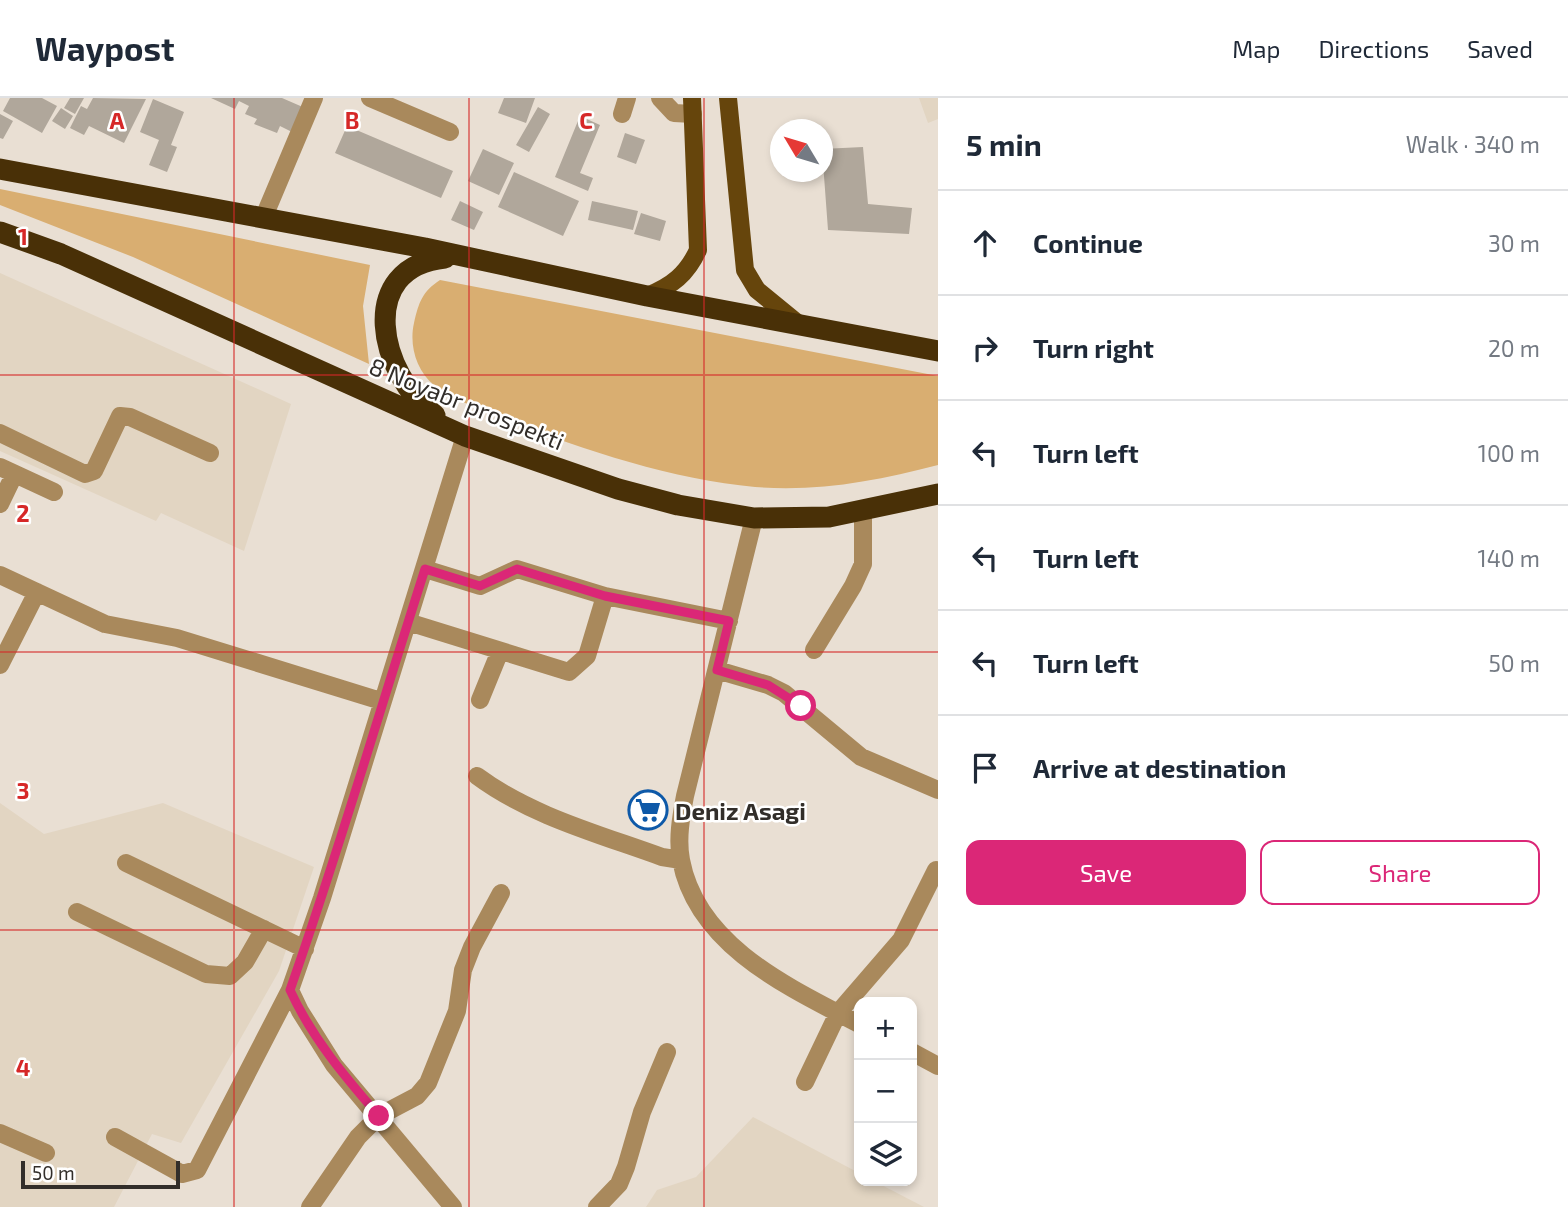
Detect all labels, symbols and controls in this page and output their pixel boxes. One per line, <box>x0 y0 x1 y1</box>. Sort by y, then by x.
text: Waypost <box>35 28 174 68</box>
text: Map <box>1232 34 1280 63</box>
text: Directions <box>1318 34 1429 63</box>
text: Saved <box>1467 34 1533 63</box>
text: A <box>109 106 125 134</box>
text: B <box>345 106 359 134</box>
text: C <box>579 106 593 134</box>
north arrow <box>770 119 833 182</box>
text: 5 min <box>966 126 1042 162</box>
text: Walk · 340 m <box>1406 130 1540 158</box>
text: 1 <box>18 222 28 250</box>
icon: ahead <box>966 224 1004 262</box>
text: Continue <box>1033 227 1143 258</box>
text: 30 m <box>1488 229 1540 257</box>
icon: right <box>966 329 1004 367</box>
text: Turn right <box>1033 332 1154 363</box>
text: 20 m <box>1488 334 1540 362</box>
street label: 8 Noyabr prospekti <box>365 351 569 455</box>
icon: left <box>966 434 1004 472</box>
text: Turn left <box>1033 437 1139 468</box>
text: 100 m <box>1478 439 1540 467</box>
text: 2 <box>16 499 30 527</box>
icon: left <box>966 539 1004 577</box>
text: Turn left <box>1033 542 1139 573</box>
text: 140 m <box>1478 544 1540 572</box>
icon: left <box>966 644 1004 682</box>
text: Turn left <box>1033 647 1139 678</box>
text: 50 m <box>1489 649 1540 677</box>
route start <box>785 690 816 721</box>
icon: arrive <box>966 749 1004 787</box>
text: Arrive at destination <box>1033 752 1286 783</box>
text: 3 <box>16 776 30 804</box>
supermarket icon: Deniz Asagi <box>627 789 669 831</box>
place label: Deniz Asagi <box>675 796 806 825</box>
button: Save <box>966 840 1246 905</box>
button: Share <box>1260 840 1540 905</box>
map controls <box>854 997 917 1186</box>
button: + <box>854 997 917 1060</box>
text: 4 <box>16 1053 30 1081</box>
button: − <box>854 1060 917 1123</box>
route end <box>363 1100 394 1131</box>
button: layers <box>854 1123 917 1186</box>
scale bar <box>21 1158 180 1190</box>
text: 50 m <box>32 1161 75 1184</box>

